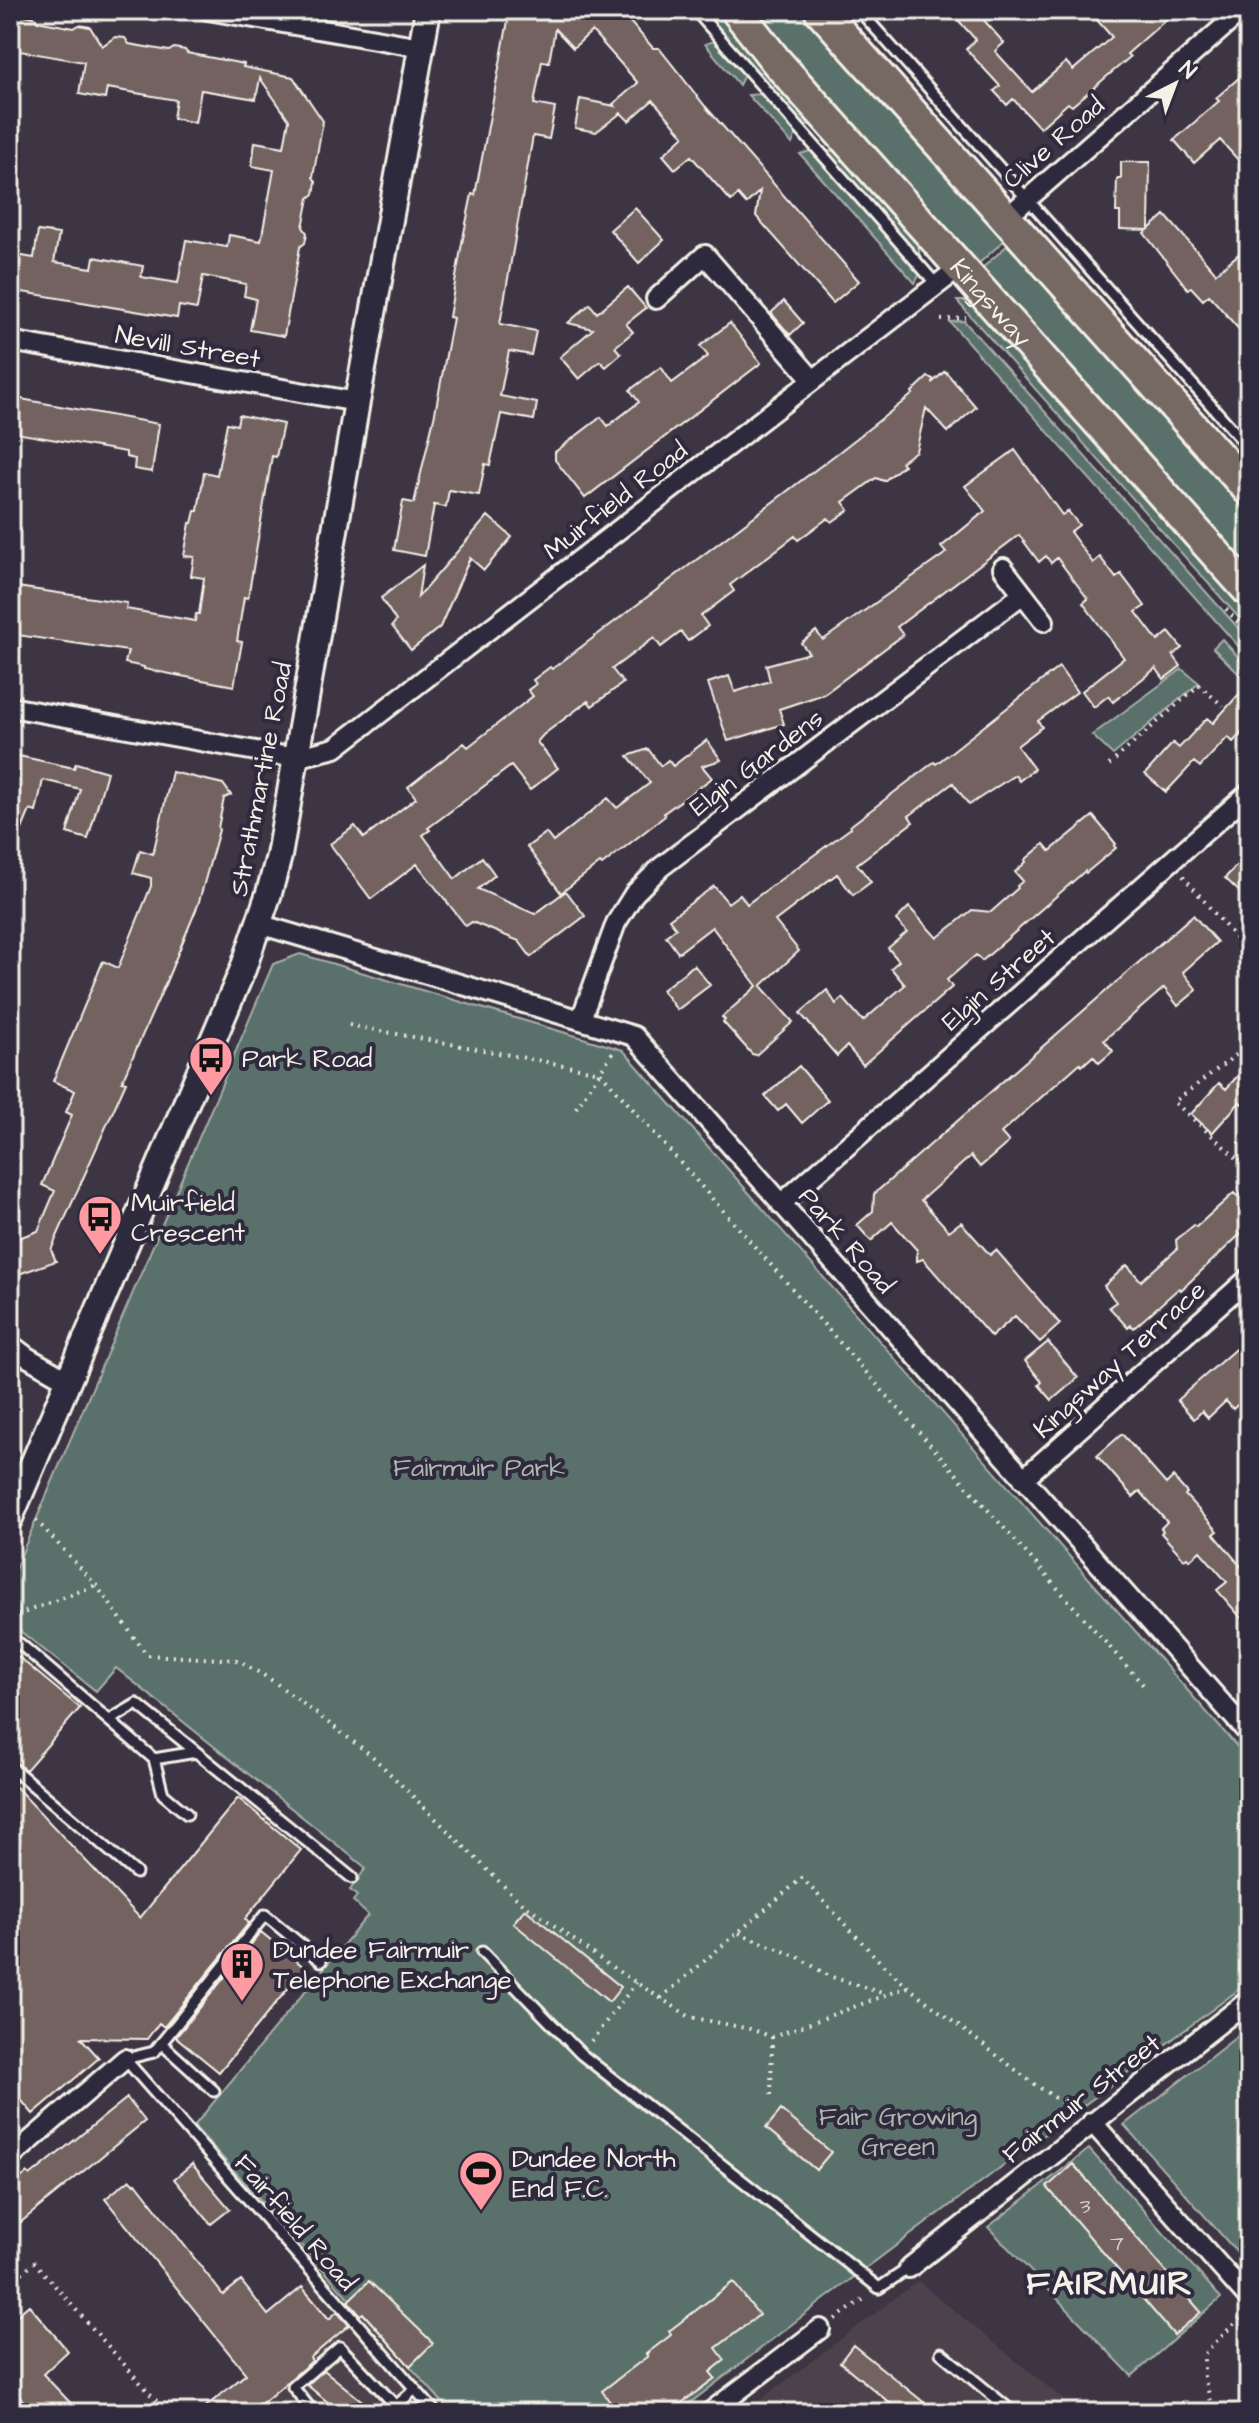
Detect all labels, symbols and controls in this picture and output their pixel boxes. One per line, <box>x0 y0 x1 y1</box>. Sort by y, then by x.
north arrow <box>1135 44 1215 124</box>
text: N <box>1172 54 1203 87</box>
street label: Clive Road <box>995 88 1112 197</box>
street label: Kingsway <box>941 251 1040 356</box>
street label: Nevill Street <box>113 317 264 378</box>
street label: Muirfield Road <box>536 433 695 569</box>
street label: Strathmartine Road <box>221 659 301 899</box>
street label: Elgin Gardens <box>682 701 832 827</box>
street label: Elgin Street <box>934 920 1065 1041</box>
bus stop icon: Park Road <box>187 1034 235 1097</box>
place label: Park Road <box>242 1041 372 1077</box>
street label: Park Road <box>790 1180 903 1302</box>
place label: Muirfield Crescent <box>131 1185 245 1251</box>
bus stop icon: Muirfield Crescent <box>76 1193 124 1256</box>
street label: Kingsway Terrace <box>1026 1273 1215 1448</box>
park label: Fairmuir Park <box>393 1450 565 1486</box>
place label: Dundee Fairmuir Telephone Exchange <box>273 1932 512 2000</box>
building icon: Dundee Fairmuir Telephone Exchange <box>218 1940 266 2003</box>
street label: Fairmuir Street <box>995 2025 1169 2172</box>
park label: Fair Growing Green <box>819 2099 977 2165</box>
place label: Dundee North End F.C. <box>512 2141 676 2207</box>
street label: Fairfield Road <box>226 2147 365 2299</box>
sports icon: Dundee North End F.C. <box>457 2149 505 2212</box>
house number: 3 <box>1079 2191 1091 2222</box>
house number: 7 <box>1110 2228 1124 2259</box>
district label: FAIRMUIR <box>1026 2260 1194 2308</box>

